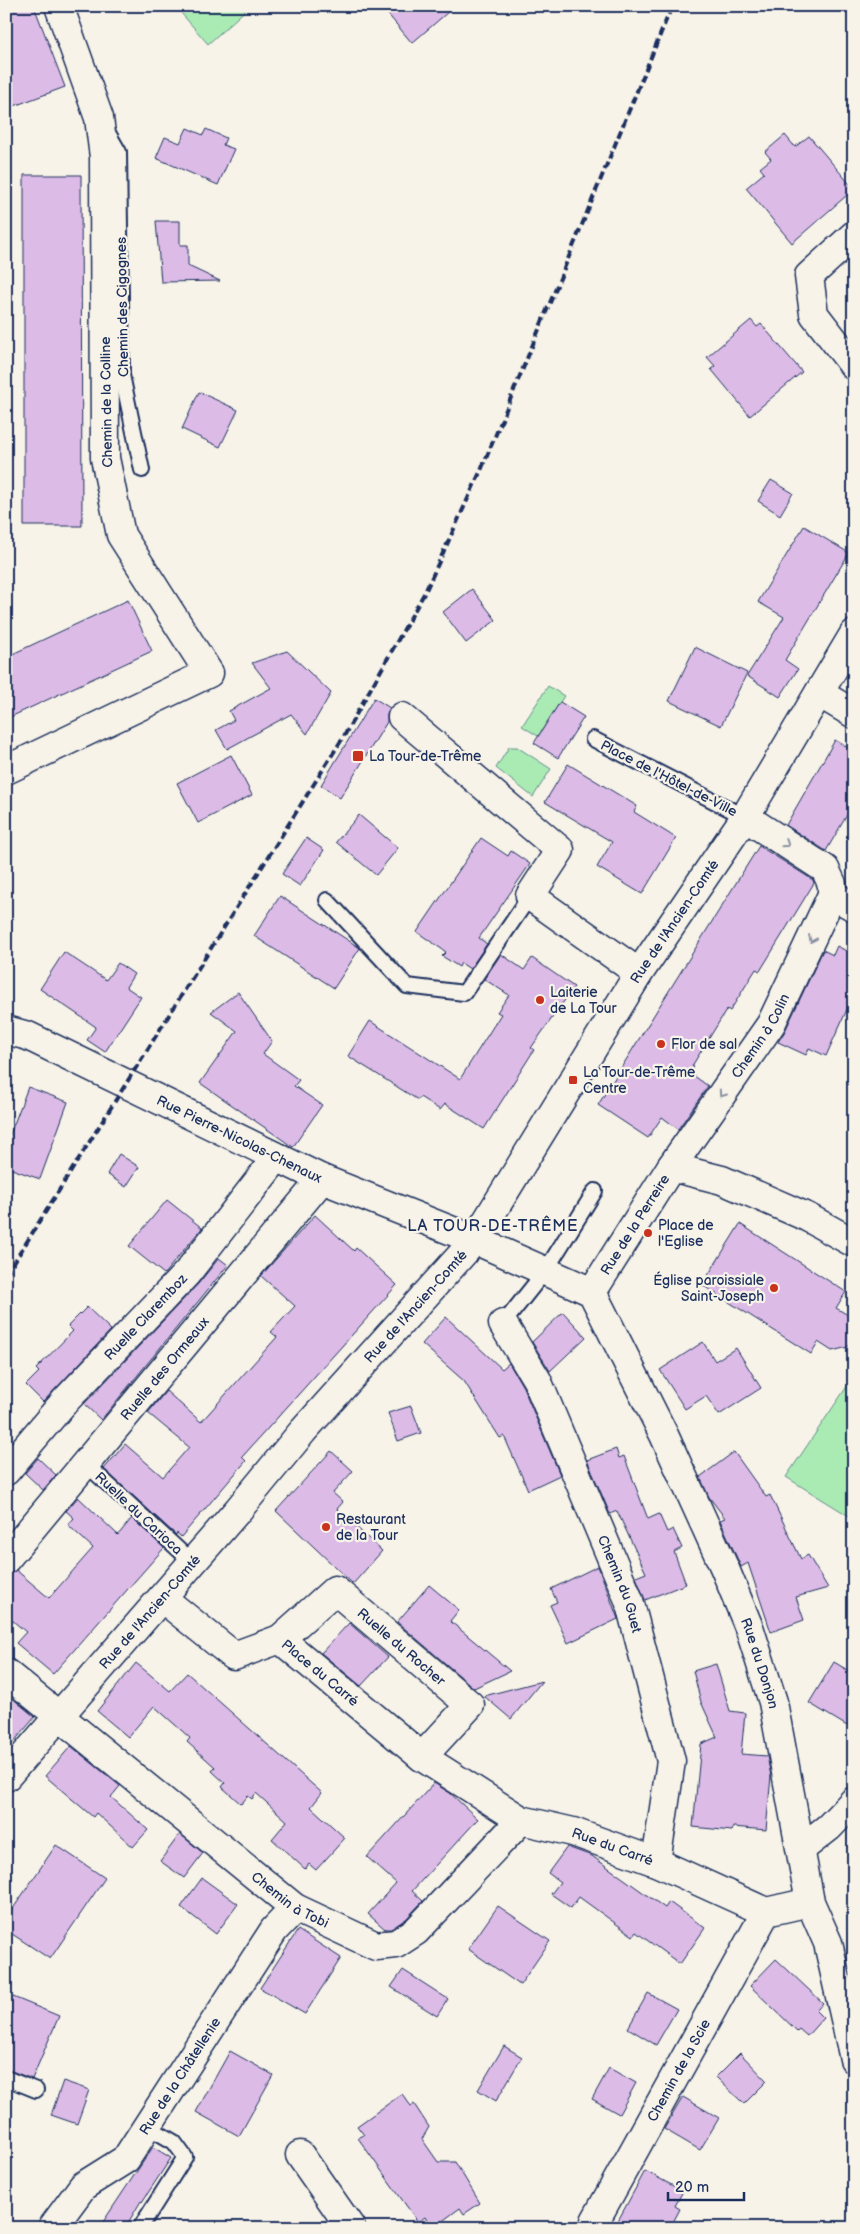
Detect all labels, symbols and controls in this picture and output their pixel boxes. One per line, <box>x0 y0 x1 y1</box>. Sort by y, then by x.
street label: Chemin des Cigognes <box>113 237 132 377</box>
street label: Chemin de la Colline <box>97 336 116 468</box>
street label: Place de l'Hôtel-de-Ville <box>598 737 740 820</box>
place label: La Tour-de-Trême <box>369 748 481 765</box>
marker: La Tour-de-Trême <box>351 749 365 763</box>
one-way arrow <box>780 837 789 847</box>
street label: Rue de l'Ancien-Comté <box>627 856 723 986</box>
one-way arrow <box>809 934 819 943</box>
place label: Laiterie de La Tour <box>550 984 618 1017</box>
street label: Chemin à Colin <box>728 991 793 1081</box>
marker: Laiterie de La Tour <box>534 994 546 1006</box>
place label: Flor de sal <box>671 1036 737 1053</box>
marker: Flor de sal <box>655 1038 667 1050</box>
place label: La Tour-de-Trême Centre <box>583 1064 695 1097</box>
marker: La Tour-de-Trême Centre <box>567 1074 579 1086</box>
one-way arrow <box>719 1088 728 1098</box>
street label: Rue Pierre-Nicolas-Chenaux <box>154 1092 325 1187</box>
street label: Rue de la Perreire <box>597 1171 673 1278</box>
district label: LA TOUR-DE-TRÊME <box>407 1215 579 1236</box>
place label: Place de l'Eglise <box>658 1217 714 1250</box>
marker: Place de l'Eglise <box>642 1227 654 1239</box>
street label: Rue de l'Ancien-Comté <box>361 1246 471 1366</box>
street label: Ruelle Claremboz <box>101 1270 191 1364</box>
place label: Église paroissiale Saint-Joseph <box>653 1271 764 1305</box>
marker: Église paroissiale Saint-Joseph <box>768 1282 780 1294</box>
street label: Ruelle des Ormeaux <box>117 1313 213 1424</box>
street label: Ruelle du Carioca <box>91 1468 186 1558</box>
place label: Restaurant de la Tour <box>336 1511 406 1544</box>
marker: Restaurant de la Tour <box>320 1521 332 1533</box>
street label: Chemin du Guet <box>594 1533 645 1635</box>
street label: Rue de l'Ancien-Comté <box>96 1551 205 1673</box>
street label: Ruelle du Rocher <box>354 1605 449 1690</box>
street label: Rue du Donjon <box>737 1615 782 1710</box>
street label: Place du Carré <box>278 1636 363 1710</box>
street label: Rue du Carré <box>569 1824 656 1870</box>
street label: Chemin à Tobi <box>248 1868 331 1932</box>
street label: Rue de la Châtellenie <box>136 2014 224 2138</box>
street label: Chemin de la Scie <box>644 2016 714 2125</box>
scale bar <box>668 2169 744 2201</box>
text: 20 m <box>675 2178 709 2197</box>

